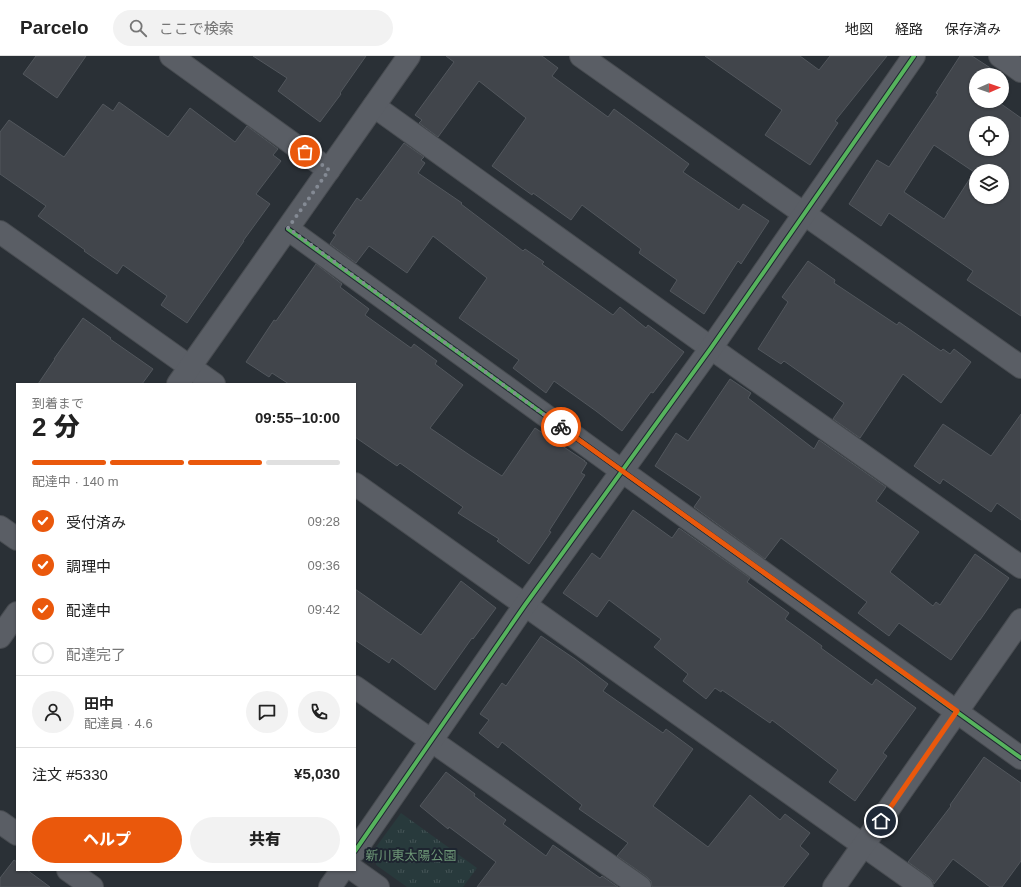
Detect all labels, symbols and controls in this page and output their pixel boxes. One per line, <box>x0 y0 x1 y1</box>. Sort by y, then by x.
search box <box>113 10 393 46</box>
text: Parcelo <box>20 17 89 38</box>
icon: search <box>127 17 149 39</box>
text: ここで検索 <box>159 20 234 37</box>
text: 地図 <box>845 21 873 37</box>
text: 経路 <box>895 21 923 37</box>
text: 保存済み <box>945 21 1001 37</box>
north arrow <box>969 68 1009 108</box>
map controls <box>969 68 1009 204</box>
button: locate <box>969 116 1009 156</box>
pin <box>288 135 322 169</box>
icon: bag <box>294 141 316 163</box>
button: layers <box>969 164 1009 204</box>
text: 到着まで <box>32 396 84 411</box>
courier <box>541 407 581 447</box>
text: 09:55–10:00 <box>255 409 340 426</box>
text: 2 分 <box>32 412 80 442</box>
icon: bike <box>550 416 572 438</box>
text: 配達中 · 140 m <box>32 474 119 489</box>
icon: check <box>32 510 54 532</box>
text: 受付済み <box>66 514 126 531</box>
text: 09:28 <box>307 514 340 529</box>
icon: check <box>32 554 54 576</box>
text: 調理中 <box>66 558 111 575</box>
text: 09:36 <box>307 558 340 573</box>
icon: check <box>32 598 54 620</box>
text: 配達中 <box>66 602 111 619</box>
text: 09:42 <box>307 602 340 617</box>
text: 配達完了 <box>66 646 126 663</box>
button: person <box>32 691 74 733</box>
button: chat <box>246 691 288 733</box>
button: phone <box>298 691 340 733</box>
text: 田中 <box>84 695 114 712</box>
text: 配達員 · 4.6 <box>84 716 153 731</box>
text: ¥5,030 <box>294 765 340 782</box>
text: 注文 #5330 <box>32 766 108 783</box>
pin <box>864 804 898 838</box>
icon: home <box>870 810 892 832</box>
button: ヘルプ <box>32 817 182 863</box>
button: 共有 <box>190 817 340 863</box>
park label: 新川東太陽公園 <box>365 848 457 863</box>

